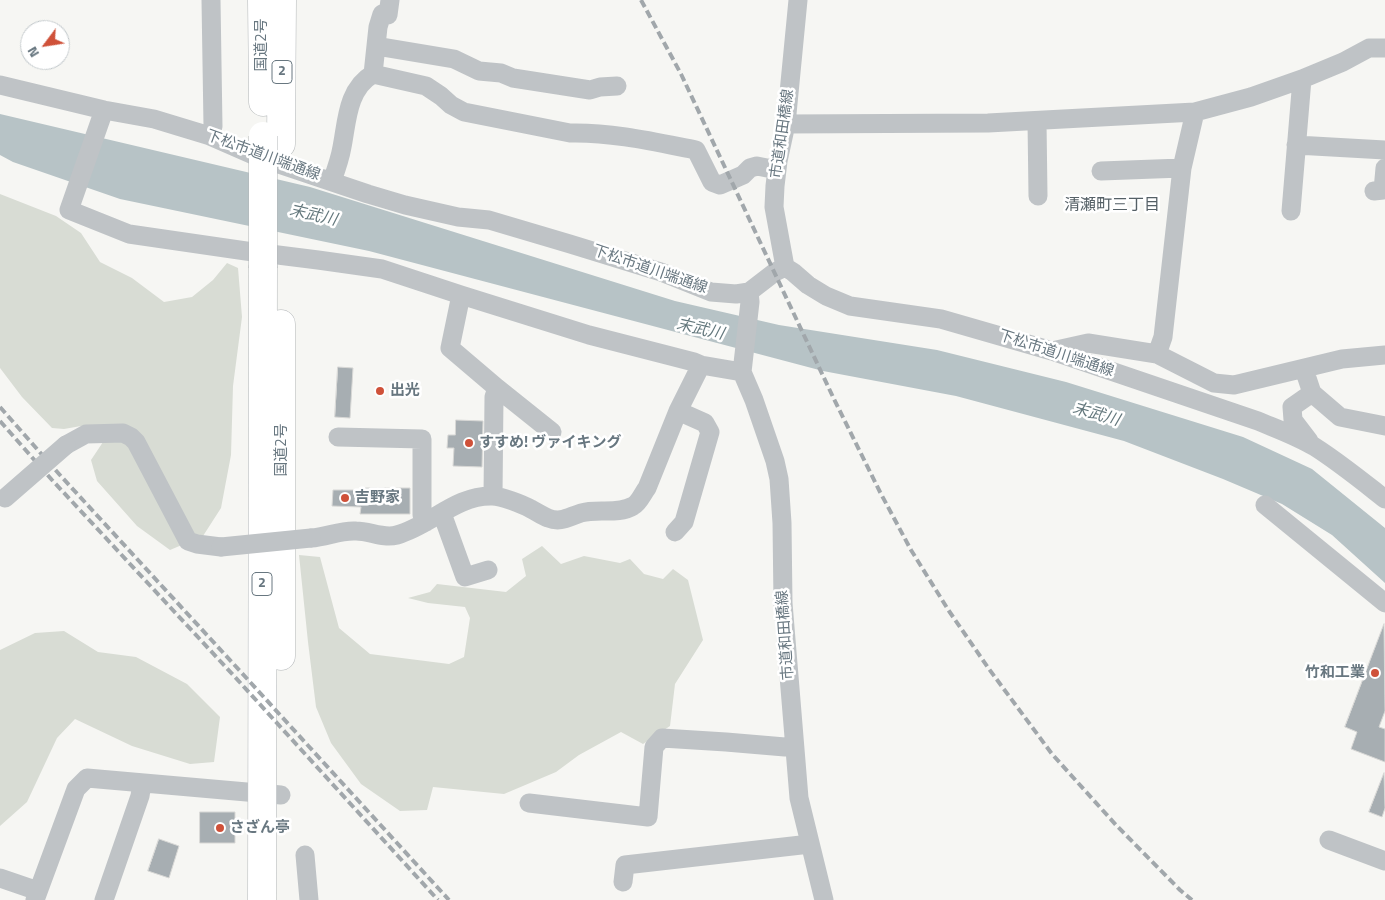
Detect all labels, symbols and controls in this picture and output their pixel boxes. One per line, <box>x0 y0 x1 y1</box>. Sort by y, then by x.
street label: 国道2号 <box>253 18 271 72</box>
north arrow <box>20 20 70 70</box>
text: N <box>21 43 44 62</box>
road number: 2 <box>272 61 292 84</box>
street label: 市道和田橋線 <box>768 88 798 180</box>
street label: 下松市道川端通線 <box>204 127 322 185</box>
district label: 清瀬町三丁目 <box>1064 196 1160 216</box>
water label: 末武川 <box>287 201 339 231</box>
street label: 下松市道川端通線 <box>590 242 710 298</box>
water label: 末武川 <box>674 315 726 345</box>
street label: 下松市道川端通線 <box>996 327 1116 381</box>
place label: 出光 <box>390 382 420 400</box>
marker: 出光 <box>374 385 386 397</box>
water label: 末武川 <box>1070 399 1122 431</box>
street label: 国道2号 <box>273 423 291 477</box>
place label: すすめ! ヴァイキング <box>479 434 621 452</box>
marker: すすめ! ヴァイキング <box>463 437 475 449</box>
place label: 吉野家 <box>355 489 400 507</box>
marker: 吉野家 <box>339 492 351 504</box>
road number: 2 <box>252 572 272 596</box>
street label: 市道和田橋線 <box>774 589 798 681</box>
place label: 竹和工業 <box>1305 664 1365 682</box>
marker: 竹和工業 <box>1369 667 1381 679</box>
place label: さざん亭 <box>230 819 290 837</box>
marker: さざん亭 <box>214 822 226 834</box>

